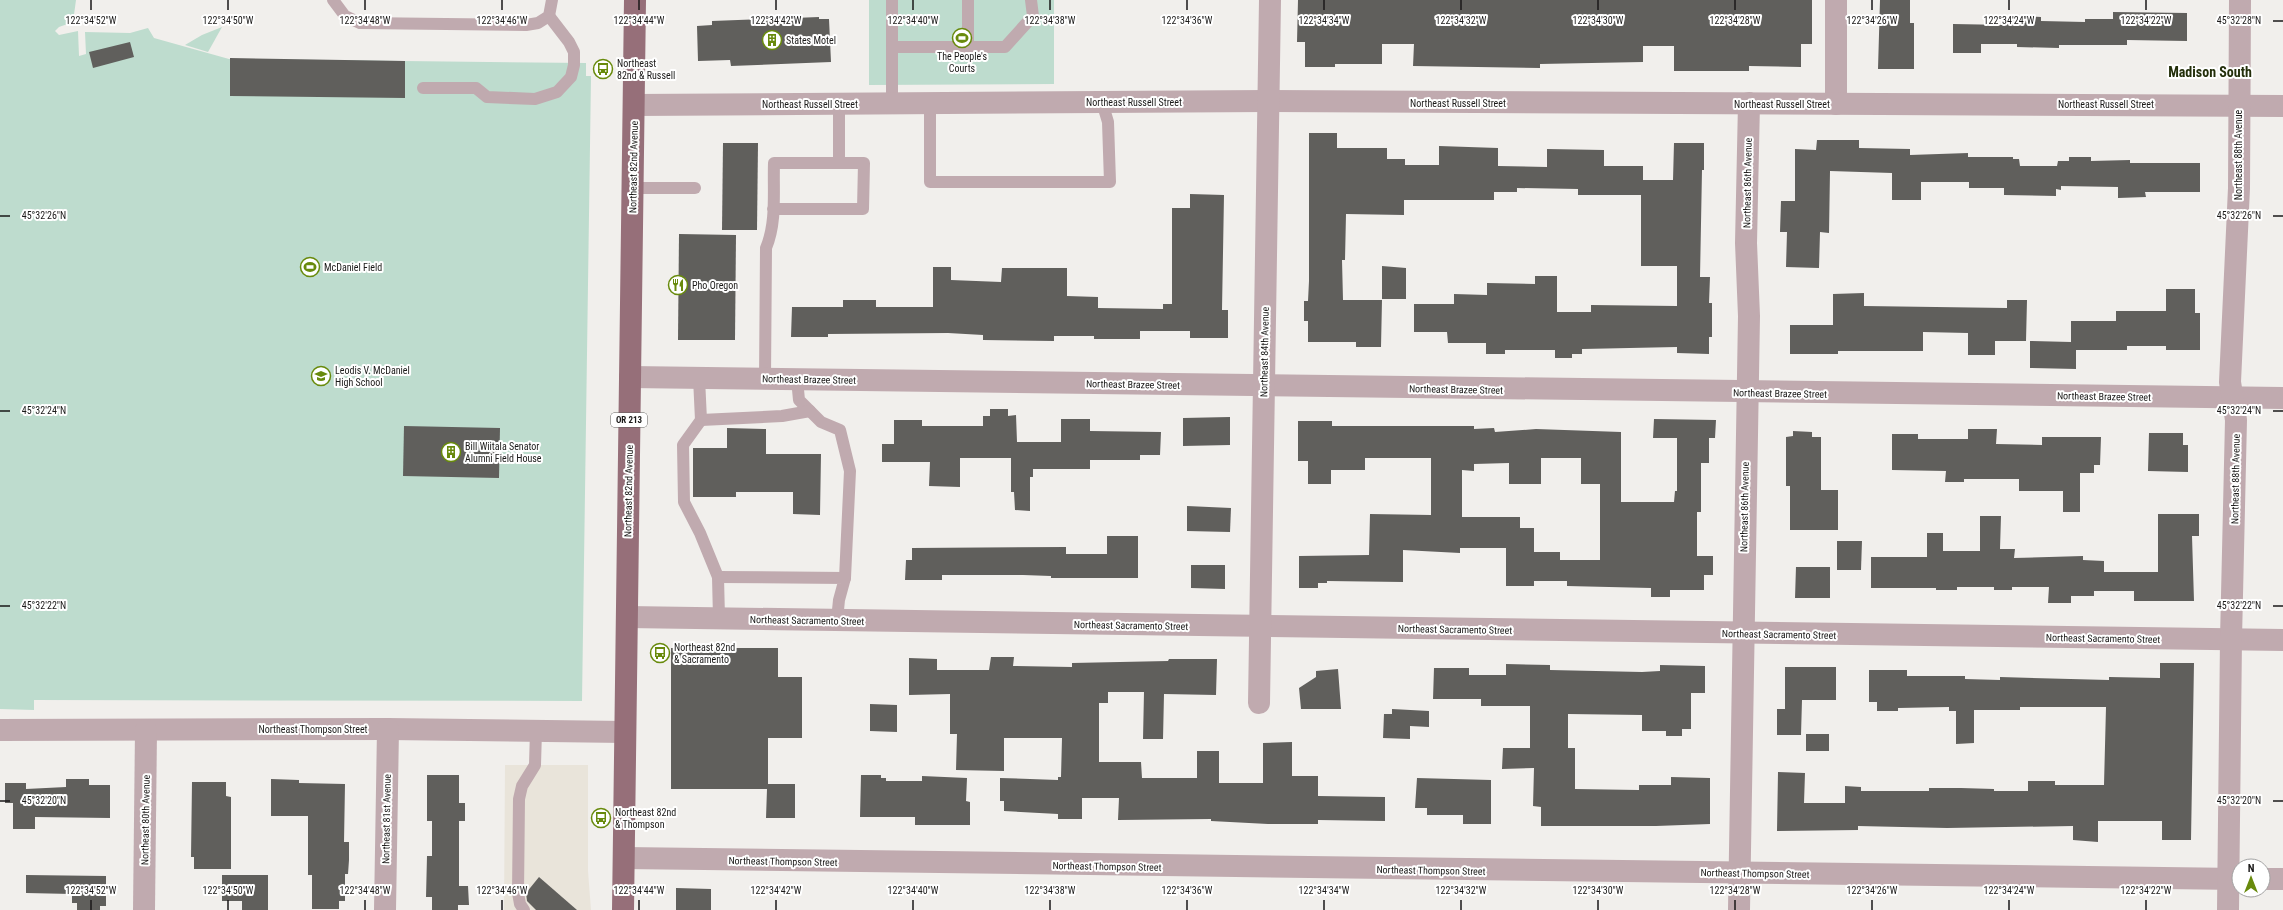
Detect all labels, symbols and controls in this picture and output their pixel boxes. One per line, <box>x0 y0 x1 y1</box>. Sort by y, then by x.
text: 122°34'52"W <box>66 15 117 26</box>
text: 122°34'50"W <box>203 15 254 26</box>
text: 122°34'48"W <box>340 15 391 26</box>
text: 122°34'46"W <box>477 15 528 26</box>
text: 122°34'44"W <box>614 15 665 26</box>
text: 122°34'42"W <box>751 15 802 26</box>
text: 122°34'40"W <box>888 15 939 26</box>
text: 122°34'38"W <box>1025 15 1076 26</box>
text: 122°34'36"W <box>1162 15 1213 26</box>
text: 122°34'34"W <box>1299 15 1350 26</box>
text: 122°34'32"W <box>1436 15 1487 26</box>
text: 122°34'30"W <box>1573 15 1624 26</box>
text: 122°34'28"W <box>1710 15 1761 26</box>
text: 122°34'26"W <box>1847 15 1898 26</box>
text: 122°34'24"W <box>1984 15 2035 26</box>
text: 122°34'22"W <box>2121 15 2172 26</box>
text: 45°32'28"N <box>2217 15 2261 26</box>
sports icon: The People's Courts <box>951 27 973 49</box>
building icon: States Motel <box>761 29 783 51</box>
place label: States Motel <box>786 35 836 46</box>
place label: The People's Courts <box>937 51 987 74</box>
bus stop icon: Northeast 82nd & Russell <box>592 58 614 80</box>
place label: Northeast 82nd & Russell <box>617 58 675 81</box>
district label: Madison South <box>2168 64 2252 80</box>
street label: Northeast Russell Street <box>1086 97 1182 108</box>
street label: Northeast Russell Street <box>1410 98 1506 109</box>
street label: Northeast Russell Street <box>762 99 858 110</box>
street label: Northeast Russell Street <box>1734 99 1830 110</box>
street label: Northeast Russell Street <box>2058 99 2154 110</box>
street label: Northeast 88th Avenue <box>2233 110 2244 200</box>
street label: Northeast 82nd Avenue <box>627 120 640 213</box>
street label: Northeast 86th Avenue <box>1741 137 1754 228</box>
text: 45°32'26"N <box>22 210 66 221</box>
text: 45°32'26"N <box>2217 210 2261 221</box>
sports icon: McDaniel Field <box>299 256 321 278</box>
place label: McDaniel Field <box>324 262 382 273</box>
restaurant icon: Pho Oregon <box>667 274 689 296</box>
place label: Pho Oregon <box>692 280 738 291</box>
street label: Northeast 84th Avenue <box>1258 306 1271 397</box>
school or university icon: Leodis V. McDaniel High School <box>310 365 332 387</box>
place label: Leodis V. McDaniel High School <box>335 365 410 388</box>
street label: Northeast Brazee Street <box>762 373 856 386</box>
street label: Northeast Brazee Street <box>1086 378 1180 391</box>
street label: Northeast Brazee Street <box>1409 383 1503 396</box>
street label: Northeast Brazee Street <box>1733 387 1827 400</box>
street label: Northeast Brazee Street <box>2057 390 2151 403</box>
text: 45°32'24"N <box>22 405 66 416</box>
text: 45°32'24"N <box>2217 405 2261 416</box>
road number: OR 213 <box>611 413 647 427</box>
street label: Northeast 88th Avenue <box>2229 433 2242 524</box>
building icon: Bill Wiitala Senator Alumni Field House <box>440 441 462 463</box>
place label: Bill Wiitala Senator Alumni Field House <box>465 441 542 464</box>
street label: Northeast 82nd Avenue <box>622 444 635 537</box>
street label: Northeast 86th Avenue <box>1738 461 1751 552</box>
text: 45°32'22"N <box>22 600 66 611</box>
text: 45°32'22"N <box>2217 600 2261 611</box>
street label: Northeast Sacramento Street <box>750 614 864 627</box>
street label: Northeast Sacramento Street <box>1074 619 1188 632</box>
street label: Northeast Sacramento Street <box>1398 623 1512 636</box>
street label: Northeast Sacramento Street <box>1722 628 1836 641</box>
street label: Northeast Sacramento Street <box>2046 632 2160 645</box>
bus stop icon: Northeast 82nd & Sacramento <box>649 642 671 664</box>
place label: Northeast 82nd & Sacramento <box>674 642 735 665</box>
street label: Northeast Thompson Street <box>258 724 368 735</box>
street label: Northeast 80th Avenue <box>139 774 152 865</box>
street label: Northeast 81st Avenue <box>380 774 393 864</box>
text: 45°32'20"N <box>22 795 66 806</box>
text: 45°32'20"N <box>2217 795 2261 806</box>
bus stop icon: Northeast 82nd & Thompson <box>590 807 612 829</box>
place label: Northeast 82nd & Thompson <box>615 807 676 830</box>
street label: Northeast Thompson Street <box>728 855 838 868</box>
north arrow <box>2231 858 2271 898</box>
street label: Northeast Thompson Street <box>1052 860 1162 873</box>
text: N <box>2248 862 2255 875</box>
street label: Northeast Thompson Street <box>1376 864 1486 877</box>
street label: Northeast Thompson Street <box>1700 867 1810 880</box>
text: 122°34'52"W <box>66 885 117 896</box>
text: 122°34'50"W <box>203 885 254 896</box>
text: 122°34'48"W <box>340 885 391 896</box>
text: 122°34'46"W <box>477 885 528 896</box>
text: 122°34'44"W <box>614 885 665 896</box>
text: 122°34'42"W <box>751 885 802 896</box>
text: 122°34'40"W <box>888 885 939 896</box>
text: 122°34'38"W <box>1025 885 1076 896</box>
text: 122°34'36"W <box>1162 885 1213 896</box>
text: 122°34'34"W <box>1299 885 1350 896</box>
text: 122°34'32"W <box>1436 885 1487 896</box>
text: 122°34'30"W <box>1573 885 1624 896</box>
text: 122°34'28"W <box>1710 885 1761 896</box>
text: 122°34'26"W <box>1847 885 1898 896</box>
text: 122°34'24"W <box>1984 885 2035 896</box>
text: 122°34'22"W <box>2121 885 2172 896</box>

